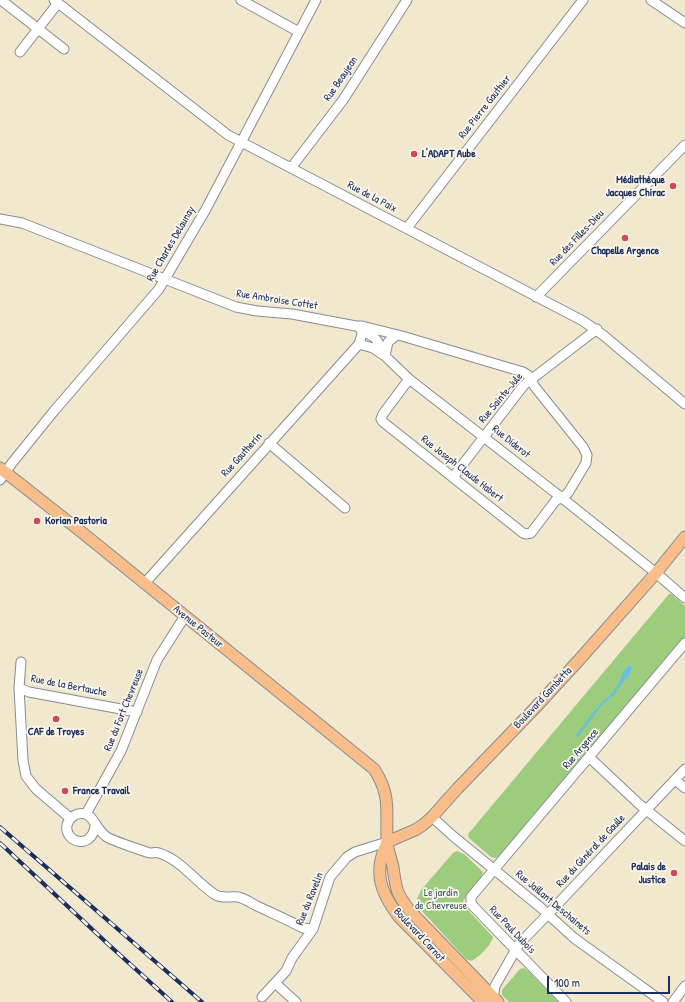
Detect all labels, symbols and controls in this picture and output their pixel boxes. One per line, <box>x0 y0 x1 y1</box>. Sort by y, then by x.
street label: Rue Beaujean <box>321 54 361 104</box>
street label: Rue Pierre Gauthier <box>456 72 514 142</box>
place label: L'ADAPT Aube <box>422 147 476 161</box>
marker: L'ADAPT Aube <box>409 149 419 159</box>
place label: Médiathèque Jacques Chirac <box>606 173 665 199</box>
street label: Rue de la Paix <box>345 178 399 216</box>
marker: Médiathèque Jacques Chirac <box>668 181 678 191</box>
street label: Rue Charles Delaunay <box>144 204 198 284</box>
street label: Rue des Filles-Dieu <box>547 207 607 269</box>
marker: Chapelle Argence <box>620 233 630 243</box>
place label: Chapelle Argence <box>591 244 659 258</box>
street label: Rue Ambroise Cottet <box>235 287 319 313</box>
street label: Rue Sainte-Jule <box>476 370 526 426</box>
street label: Rue Diderot <box>489 423 533 461</box>
street label: Rue Gautherin <box>219 430 265 480</box>
street label: Rue Joseph Claude Habert <box>418 433 506 505</box>
place label: Korian Pastoria <box>45 514 107 528</box>
marker: Korian Pastoria <box>32 516 42 526</box>
street label: Avenue Pasteur <box>170 603 226 651</box>
street label: Boulevard Gambetta <box>511 664 575 732</box>
street label: Rue du Fort Chevreuse <box>101 667 147 753</box>
street label: Rue de la Bertauche <box>30 672 108 700</box>
marker: CAF de Troyes <box>51 714 61 724</box>
place label: CAF de Troyes <box>28 725 84 739</box>
street label: Rue Argence <box>560 726 602 772</box>
place label: France Travail <box>73 784 130 798</box>
marker: France Travail <box>60 786 70 796</box>
street label: Rue du Général de Gaulle <box>554 812 628 890</box>
place label: Palais de Justice <box>631 860 666 886</box>
street label: Rue Jaillant Deschainets <box>513 868 593 938</box>
marker: Palais de Justice <box>669 868 679 878</box>
street label: Rue du Ravelin <box>293 871 327 927</box>
park label: Le jardin de Chevreuse <box>415 886 467 912</box>
street label: Rue Paul Dubois <box>486 903 538 957</box>
street label: Boulevard Carnot <box>391 905 447 965</box>
scale bar <box>549 968 672 994</box>
text: 100 m <box>554 974 580 991</box>

